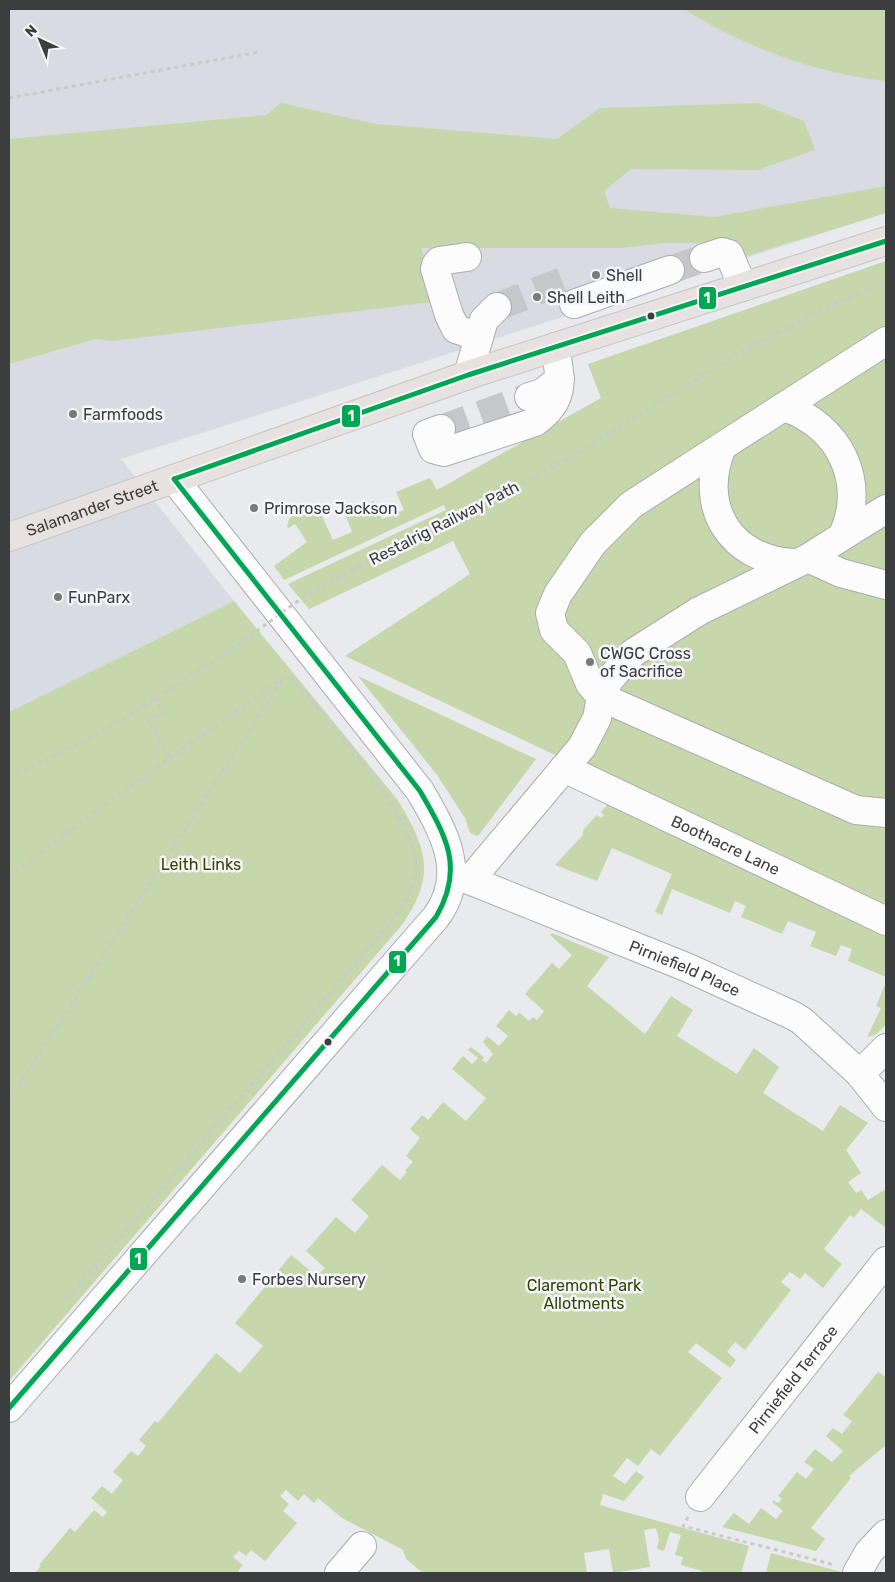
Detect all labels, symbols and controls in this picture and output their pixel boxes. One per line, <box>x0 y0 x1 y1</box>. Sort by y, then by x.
north arrow <box>15 15 65 65</box>
text: N <box>22 21 41 41</box>
place label: Shell <box>606 266 642 285</box>
marker: Shell <box>590 269 602 281</box>
line badge: 1 <box>698 286 717 310</box>
place label: Shell Leith <box>547 288 625 307</box>
text: 1 <box>704 290 711 307</box>
marker: Shell Leith <box>531 291 543 303</box>
unlabelled marker <box>646 311 656 321</box>
line badge: 1 <box>341 404 361 428</box>
place label: Farmfoods <box>83 405 163 424</box>
marker: Farmfoods <box>67 408 79 420</box>
text: 1 <box>348 408 355 425</box>
street label: Salamander Street <box>23 476 161 540</box>
street label: Restalrig Railway Path <box>366 477 522 569</box>
place label: Primrose Jackson <box>264 499 397 518</box>
marker: Primrose Jackson <box>248 502 260 514</box>
place label: FunParx <box>68 588 131 607</box>
marker: FunParx <box>52 591 64 603</box>
place label: CWGC Cross of Sacrifice <box>600 644 691 681</box>
marker: CWGC Cross of Sacrifice <box>584 656 596 668</box>
street label: Boothacre Lane <box>668 811 783 879</box>
park label: Leith Links <box>161 855 241 874</box>
street label: Pirniefield Place <box>627 936 743 1000</box>
line badge: 1 <box>388 950 407 974</box>
text: 1 <box>394 953 401 970</box>
unlabelled marker <box>323 1037 333 1047</box>
line badge: 1 <box>129 1247 148 1271</box>
text: 1 <box>135 1251 142 1268</box>
place label: Forbes Nursery <box>252 1270 366 1289</box>
marker: Forbes Nursery <box>236 1273 248 1285</box>
park label: Claremont Park Allotments <box>527 1276 642 1313</box>
street label: Pirniefield Terrace <box>744 1321 841 1437</box>

